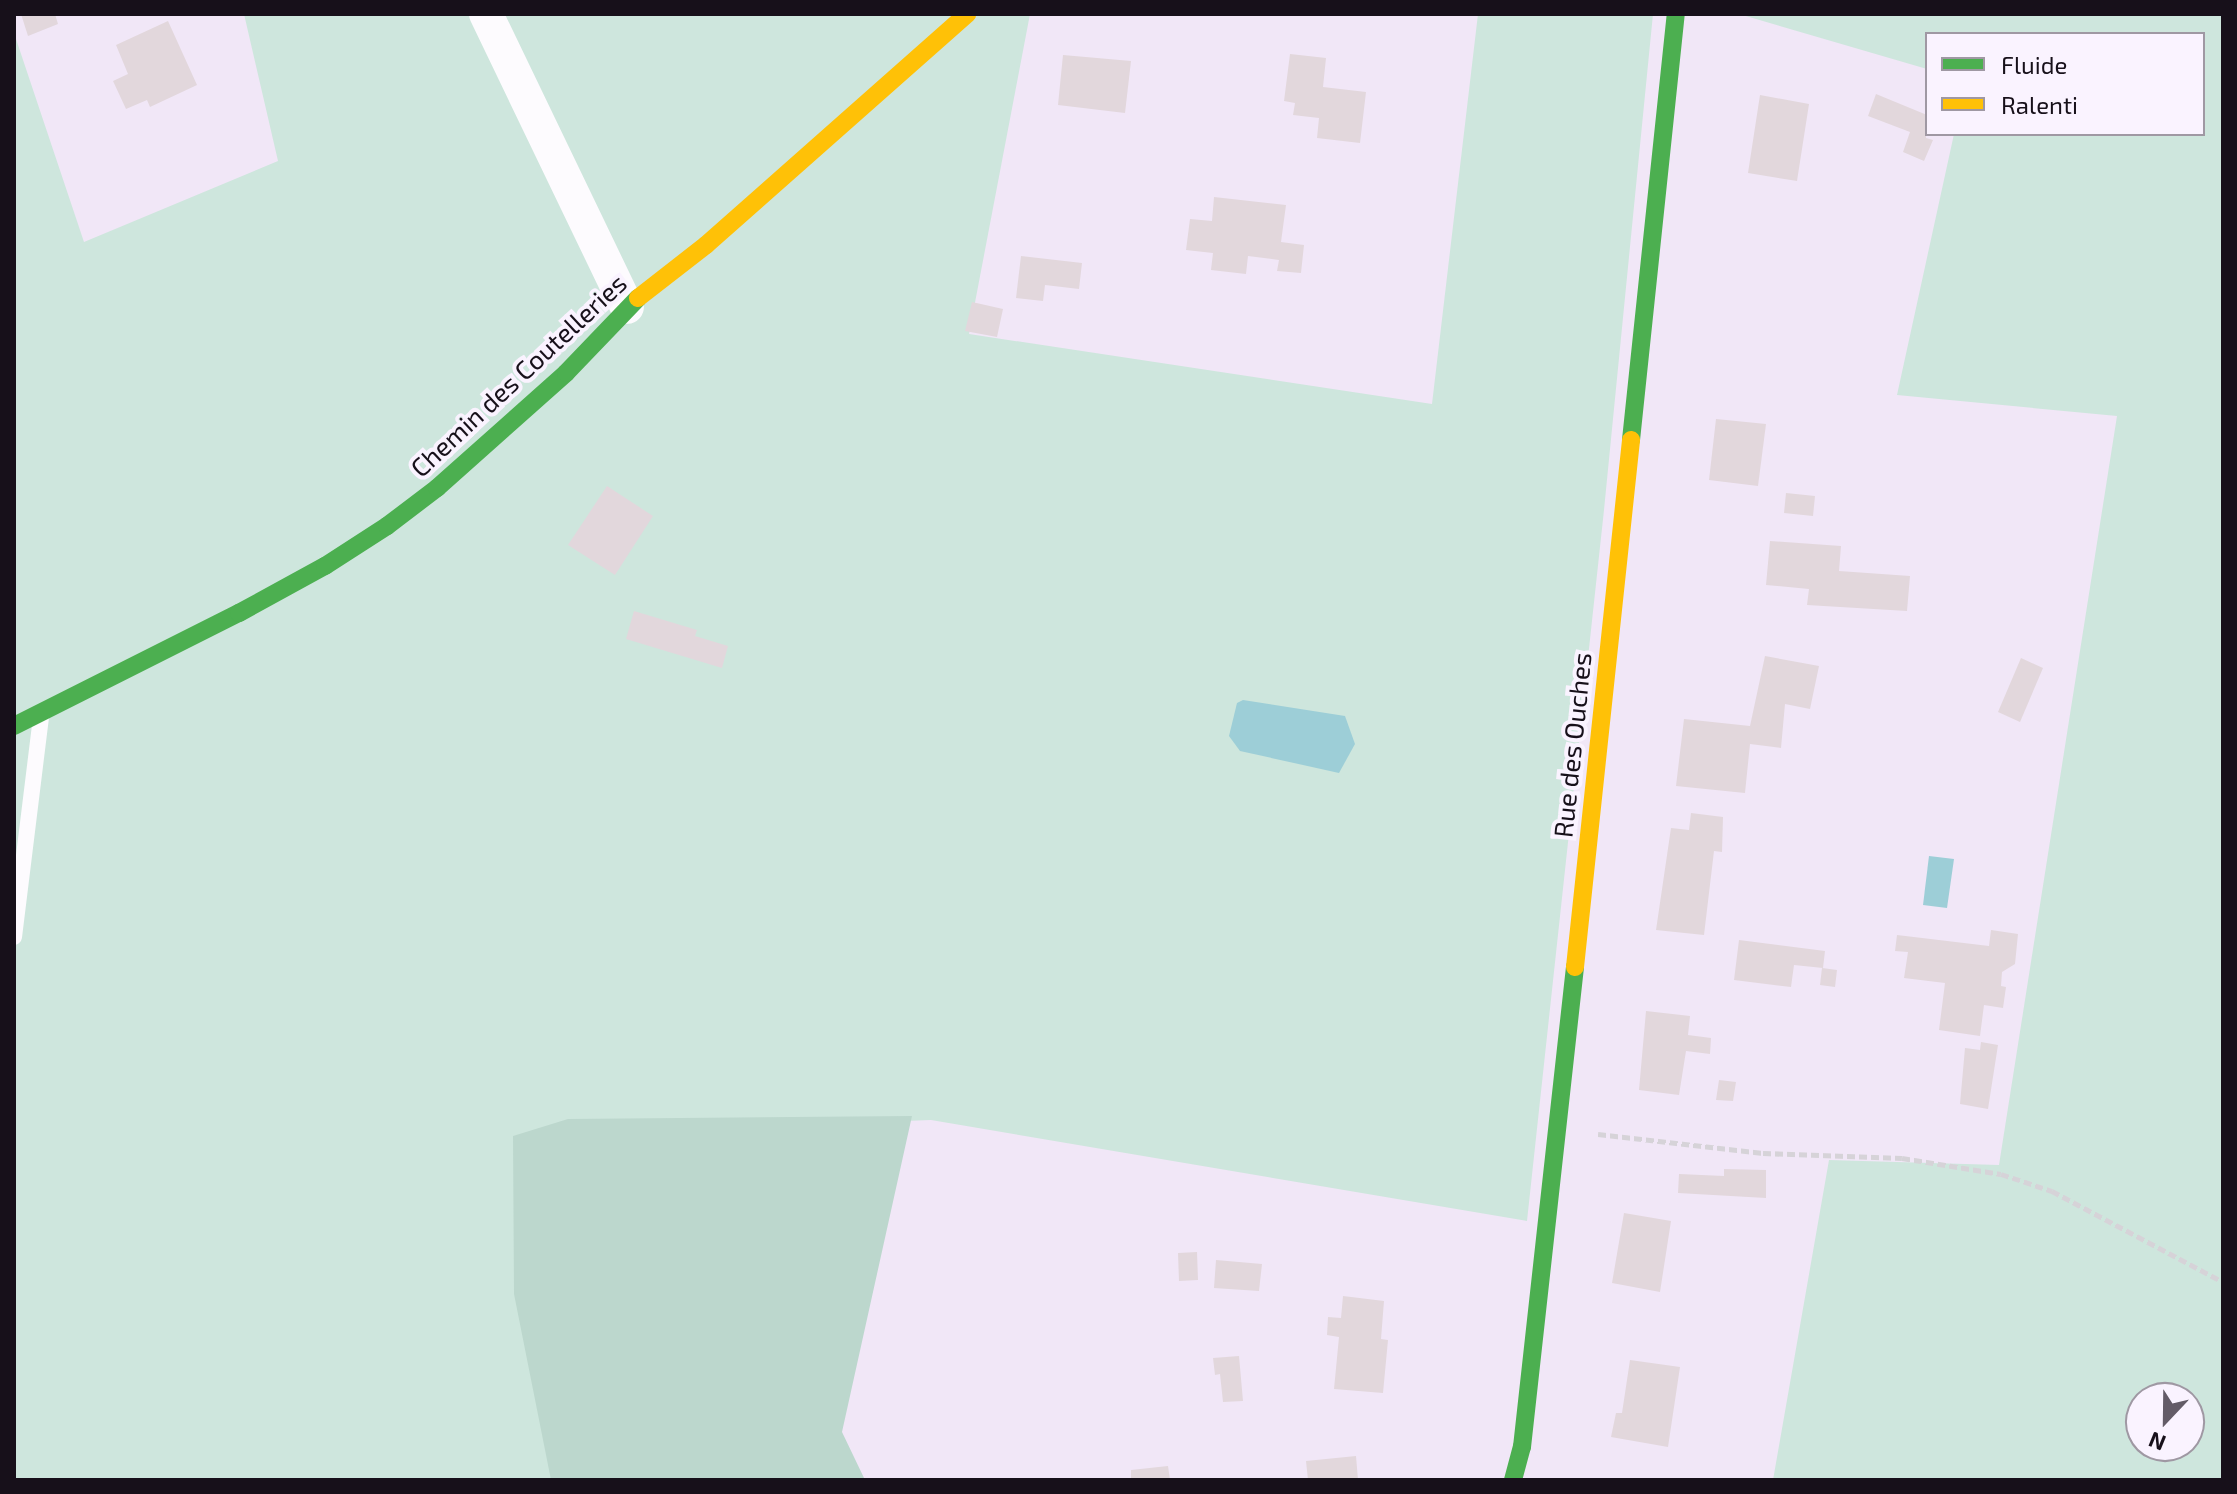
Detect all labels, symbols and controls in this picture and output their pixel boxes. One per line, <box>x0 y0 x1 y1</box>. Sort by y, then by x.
legend <box>1925 32 2205 136</box>
text: Fluide <box>2001 50 2067 79</box>
text: Ralenti <box>2001 90 2078 119</box>
street label: Chemin des Coutelleries <box>404 267 632 483</box>
street label: Rue des Ouches <box>1547 651 1597 839</box>
north arrow <box>2125 1382 2205 1462</box>
text: N <box>2145 1427 2169 1457</box>

